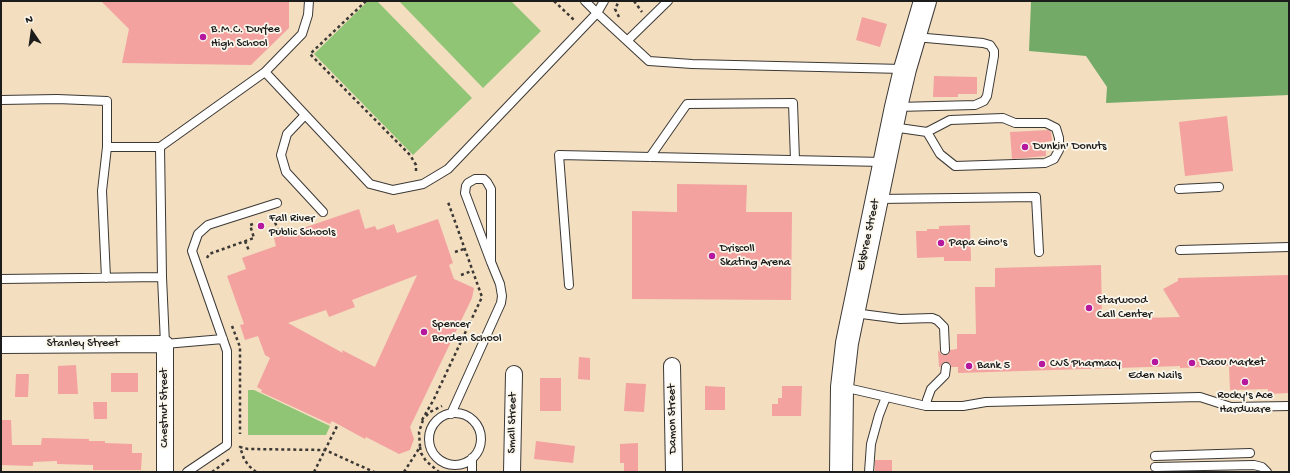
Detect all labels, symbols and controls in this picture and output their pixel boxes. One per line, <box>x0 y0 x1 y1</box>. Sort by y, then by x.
north arrow <box>12 12 52 52</box>
text: N <box>24 14 34 27</box>
place label: B.M.C. Durfee High School <box>211 23 280 51</box>
marker: B.M.C. Durfee High School <box>198 32 208 42</box>
place label: Dunkin' Donuts <box>1033 140 1106 154</box>
marker: Dunkin' Donuts <box>1020 142 1030 152</box>
street label: Elsbree Street <box>854 198 884 272</box>
place label: Fall River Public Schools <box>269 212 335 240</box>
marker: Fall River Public Schools <box>256 221 266 231</box>
place label: Papa Gino's <box>949 236 1007 250</box>
marker: Papa Gino's <box>936 238 946 248</box>
place label: Driscoll Skating Arena <box>720 242 790 270</box>
marker: Driscoll Skating Arena <box>707 251 717 261</box>
place label: Starwood Call Center <box>1097 294 1152 322</box>
marker: Starwood Call Center <box>1084 303 1094 313</box>
place label: Spencer Borden School <box>432 318 502 346</box>
marker: Spencer Borden School <box>419 327 429 337</box>
street label: Stanley Street <box>47 337 119 351</box>
place label: Daou Market <box>1200 356 1265 370</box>
place label: CVS Pharmacy <box>1050 357 1121 371</box>
marker: Eden Nails <box>1150 357 1160 367</box>
marker: Daou Market <box>1187 358 1197 368</box>
place label: Bank 5 <box>977 359 1010 373</box>
marker: CVS Pharmacy <box>1037 359 1047 369</box>
marker: Bank 5 <box>964 361 974 371</box>
street label: Chestnut Street <box>158 368 172 448</box>
place label: Eden Nails <box>1128 369 1182 383</box>
marker: Rocky's Ace Hardware <box>1240 377 1250 387</box>
street label: Damon Street <box>665 384 681 454</box>
place label: Rocky's Ace Hardware <box>1217 389 1273 417</box>
street label: Small Street <box>505 392 521 454</box>

